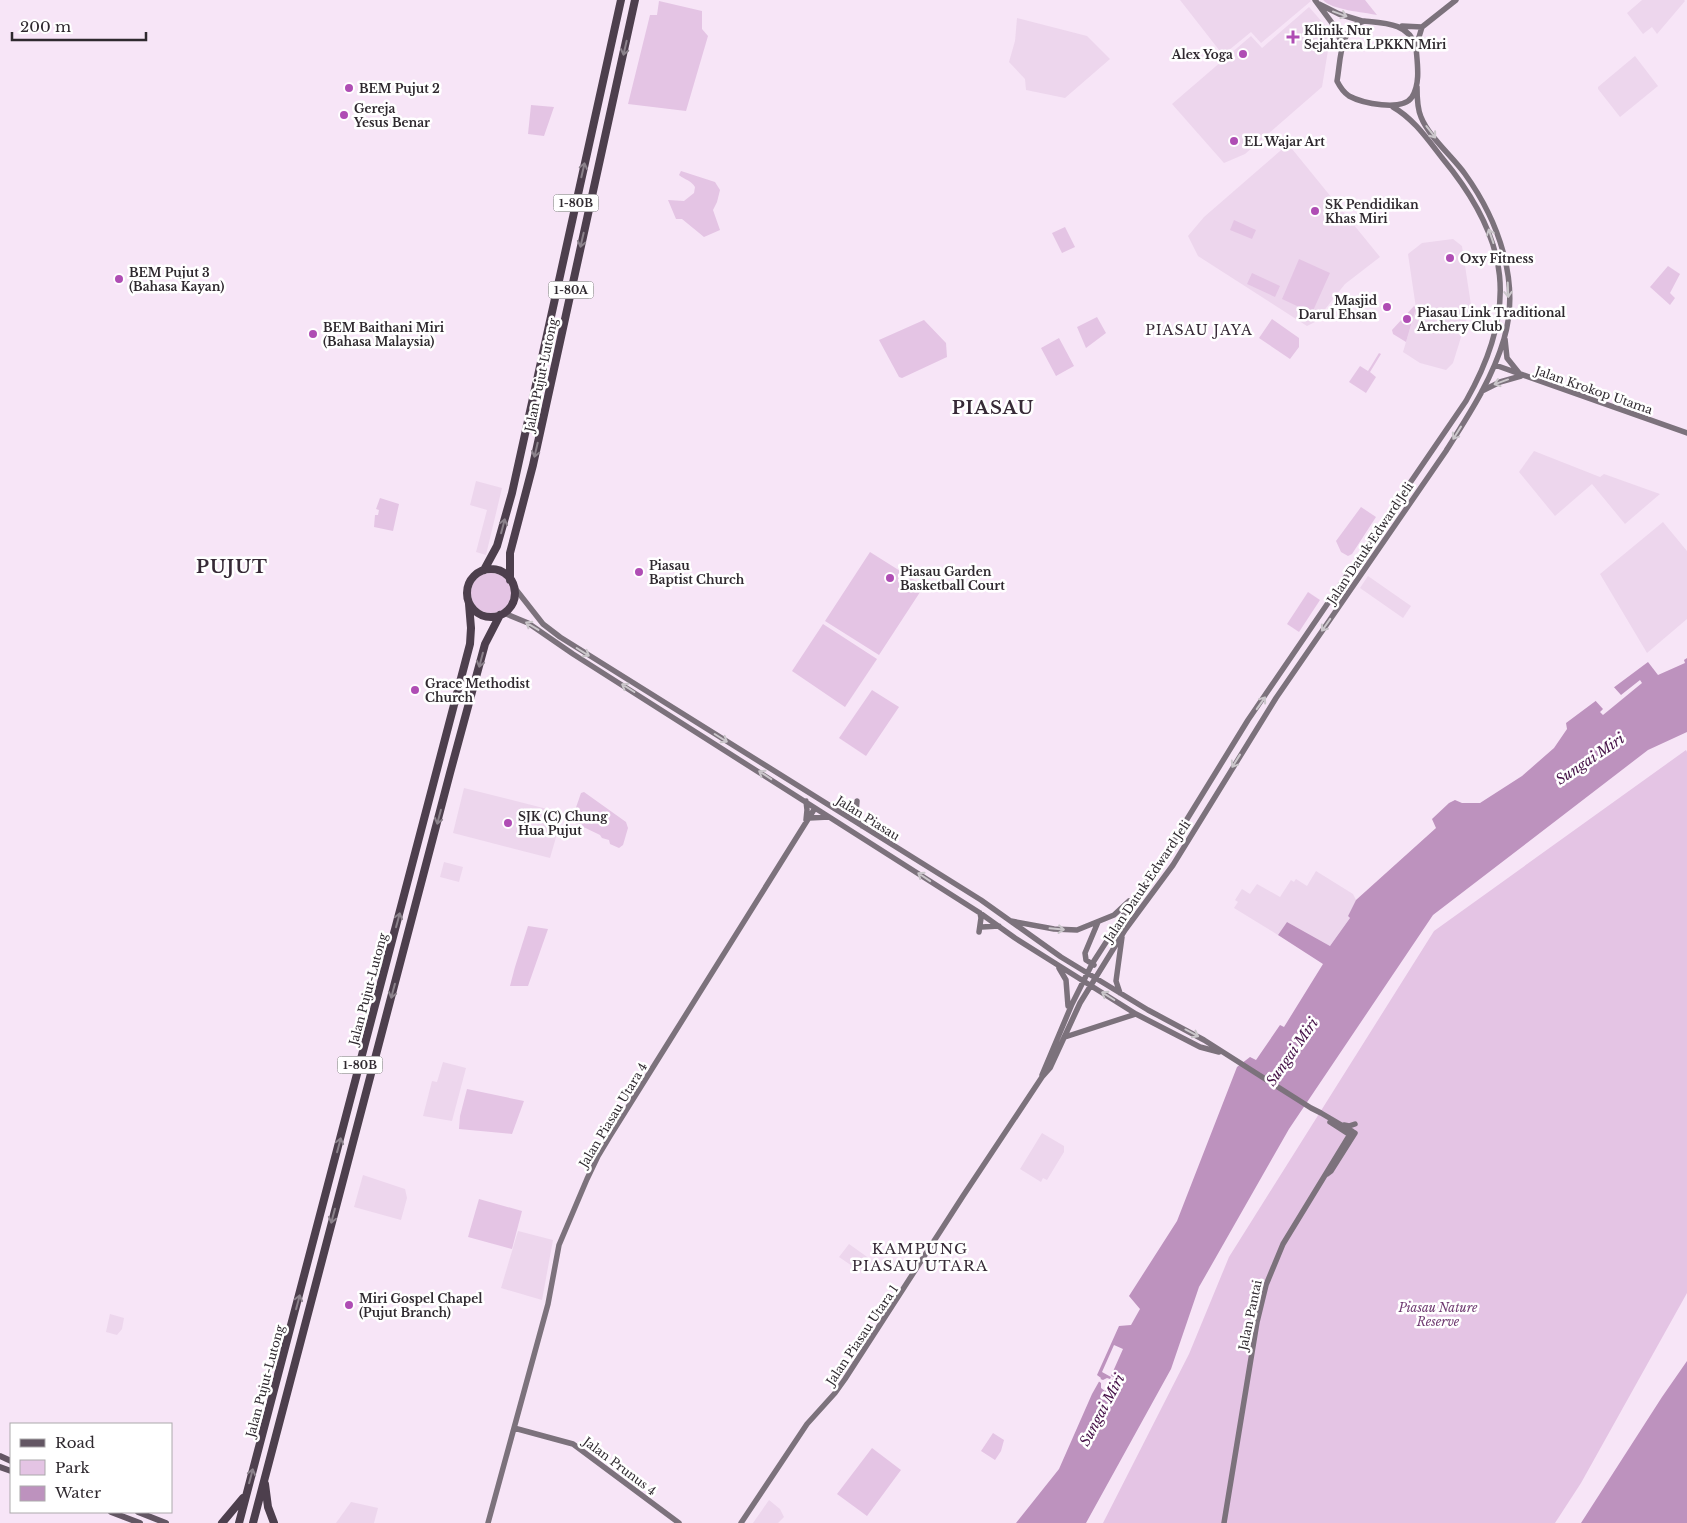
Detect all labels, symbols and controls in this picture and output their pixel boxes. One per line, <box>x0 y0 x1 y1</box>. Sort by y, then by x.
scale bar <box>12 10 146 42</box>
one-way arrow <box>1332 10 1347 19</box>
text: 200 m <box>20 17 71 36</box>
place label: Klinik Nur Sejahtera LPKKN Miri <box>1304 23 1447 52</box>
marker: Klinik Nur Sejahtera LPKKN Miri <box>1286 30 1300 44</box>
one-way arrow <box>620 39 629 55</box>
place label: Alex Yoga <box>1171 47 1233 62</box>
marker: Alex Yoga <box>1237 48 1249 60</box>
place label: BEM Pujut 2 <box>359 81 440 96</box>
marker: BEM Pujut 2 <box>343 82 355 94</box>
place label: Gereja Yesus Benar <box>353 101 430 130</box>
marker: Gereja Yesus Benar <box>338 109 350 121</box>
one-way arrow <box>1425 125 1436 138</box>
place label: EL Wajar Art <box>1244 134 1325 149</box>
marker: EL Wajar Art <box>1228 135 1240 147</box>
one-way arrow <box>578 163 588 179</box>
road number: 1-80B <box>554 194 598 212</box>
place label: SK Pendidikan Khas Miri <box>1325 197 1419 226</box>
marker: SK Pendidikan Khas Miri <box>1309 205 1321 217</box>
one-way arrow <box>1485 228 1495 244</box>
one-way arrow <box>577 232 586 248</box>
place label: Oxy Fitness <box>1460 251 1534 266</box>
marker: Oxy Fitness <box>1444 252 1456 264</box>
place label: BEM Pujut 3 (Bahasa Kayan) <box>129 265 224 294</box>
marker: BEM Pujut 3 (Bahasa Kayan) <box>113 273 125 285</box>
road number: 1-80A <box>548 282 594 298</box>
one-way arrow <box>1504 282 1513 298</box>
place label: Masjid Darul Ehsan <box>1298 293 1378 322</box>
marker: Masjid Darul Ehsan <box>1381 301 1393 313</box>
place label: Piasau Link Traditional Archery Club <box>1416 305 1566 334</box>
marker: Piasau Link Traditional Archery Club <box>1401 313 1413 325</box>
street label: Jalan Pujut-Lutong <box>521 316 561 435</box>
place label: BEM Baithani Miri (Bahasa Malaysia) <box>323 320 445 349</box>
district label: PIASAU JAYA <box>1145 321 1253 339</box>
marker: BEM Baithani Miri (Bahasa Malaysia) <box>307 328 319 340</box>
street label: Jalan Krokop Utama <box>1531 362 1655 417</box>
one-way arrow <box>1494 378 1509 387</box>
district label: PIASAU <box>952 397 1034 419</box>
one-way arrow <box>1451 426 1461 440</box>
one-way arrow <box>531 442 540 458</box>
street label: Jalan Datuk Edward Jeli <box>1323 479 1416 608</box>
one-way arrow <box>498 518 508 534</box>
district label: PUJUT <box>196 556 268 578</box>
place label: Piasau Baptist Church <box>649 558 745 587</box>
place label: Piasau Garden Basketball Court <box>900 564 1005 593</box>
marker: Piasau Baptist Church <box>633 566 645 578</box>
marker: Piasau Garden Basketball Court <box>884 572 896 584</box>
one-way arrow <box>1321 618 1331 632</box>
one-way arrow <box>525 621 539 631</box>
one-way arrow <box>576 647 590 657</box>
one-way arrow <box>476 652 485 668</box>
place label: Grace Methodist Church <box>425 676 530 705</box>
one-way arrow <box>621 683 635 693</box>
marker: Grace Methodist Church <box>409 684 421 696</box>
one-way arrow <box>1256 696 1266 710</box>
water label: Sungai Miri <box>1552 729 1628 789</box>
one-way arrow <box>714 734 728 744</box>
one-way arrow <box>1231 753 1241 767</box>
one-way arrow <box>758 770 772 780</box>
street label: Jalan Piasau <box>832 791 903 844</box>
one-way arrow <box>433 809 443 825</box>
place label: SJK (C) Chung Hua Pujut <box>518 809 608 838</box>
marker: SJK (C) Chung Hua Pujut <box>502 817 514 829</box>
street label: Jalan Datuk Edward Jeli <box>1100 817 1193 946</box>
one-way arrow <box>917 872 931 882</box>
one-way arrow <box>394 912 403 928</box>
one-way arrow <box>1048 924 1064 934</box>
street label: Jalan Pujut-Lutong <box>345 930 390 1049</box>
one-way arrow <box>387 983 397 999</box>
one-way arrow <box>1101 991 1115 1001</box>
water label: Sungai Miri <box>1262 1014 1322 1090</box>
one-way arrow <box>1184 1028 1199 1038</box>
road number: 1-80B <box>338 1056 382 1074</box>
street label: Jalan Piasau Utara 4 <box>575 1060 650 1172</box>
one-way arrow <box>335 1137 345 1153</box>
one-way arrow <box>328 1207 338 1223</box>
district label: KAMPUNG PIASAU UTARA <box>852 1239 988 1275</box>
street label: Jalan Pantai <box>1235 1278 1265 1354</box>
street label: Jalan Piasau Utara 1 <box>822 1282 901 1390</box>
place label: Miri Gospel Chapel (Pujut Branch) <box>359 1291 483 1320</box>
one-way arrow <box>294 1294 303 1310</box>
marker: Miri Gospel Chapel (Pujut Branch) <box>343 1299 355 1311</box>
park label: Piasau Nature Reserve <box>1397 1300 1478 1329</box>
street label: Jalan Pujut-Lutong <box>242 1322 287 1441</box>
water label: Sungai Miri <box>1075 1371 1129 1449</box>
legend <box>10 1423 172 1513</box>
street label: Jalan Prunus 4 <box>579 1432 659 1498</box>
text: Road <box>55 1433 95 1452</box>
text: Park <box>55 1458 91 1477</box>
one-way arrow <box>247 1468 256 1484</box>
text: Water <box>54 1483 102 1502</box>

